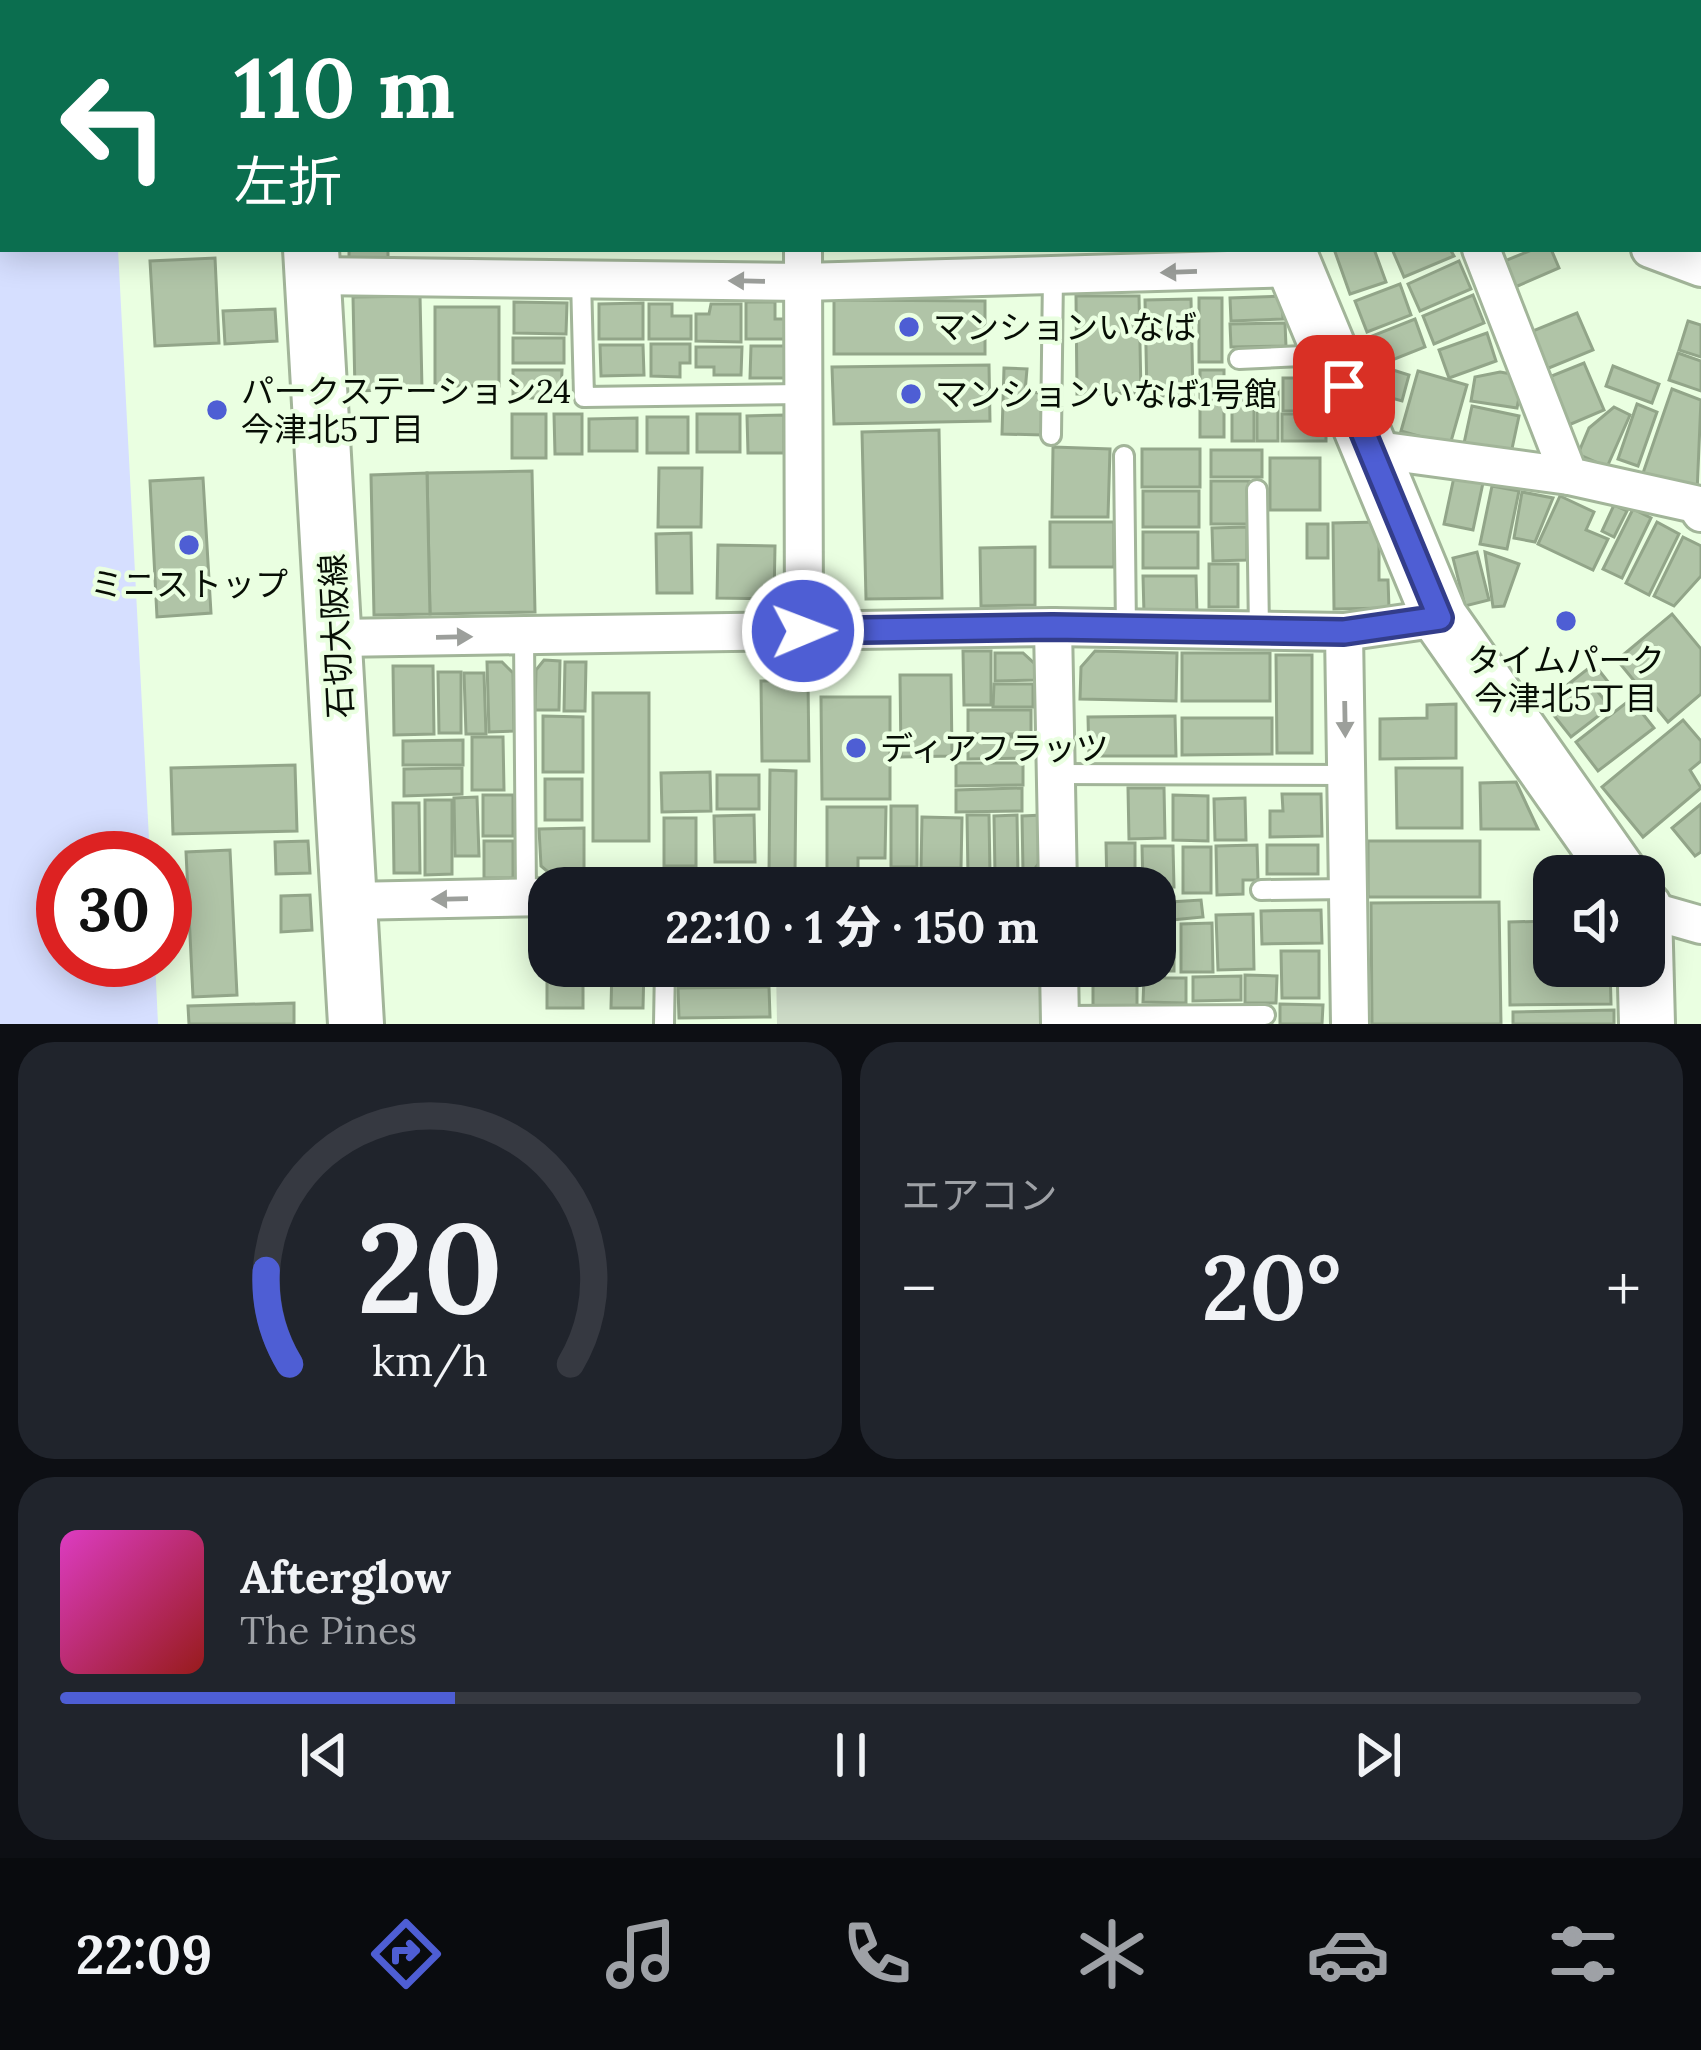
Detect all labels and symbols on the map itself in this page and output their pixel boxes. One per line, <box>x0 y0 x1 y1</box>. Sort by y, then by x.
one-way arrow <box>1159 262 1197 281</box>
one-way arrow <box>727 271 765 291</box>
place label: マンションいなば <box>933 306 1197 348</box>
marker: マンションいなば <box>896 314 922 340</box>
pin <box>1293 335 1395 437</box>
place label: パークステーション24 今津北5丁目 <box>241 370 571 450</box>
place label: マンションいなば1号館 <box>935 373 1277 415</box>
marker: マンションいなば1号館 <box>898 381 924 407</box>
marker: パークステーション24 今津北5丁目 <box>204 397 230 423</box>
marker: ミニストップ <box>176 532 202 558</box>
street label: 石切大阪線 <box>311 553 361 719</box>
place label: ミニストップ <box>90 563 288 605</box>
position arrow <box>740 568 866 694</box>
marker: タイムパーク 今津北5丁目 <box>1553 608 1579 634</box>
one-way arrow <box>436 627 474 646</box>
place label: タイムパーク 今津北5丁目 <box>1467 639 1665 719</box>
one-way arrow <box>1336 701 1355 739</box>
place label: ディアフラッツ <box>880 727 1109 769</box>
marker: ディアフラッツ <box>843 735 869 761</box>
speed limit sign: 30 <box>36 831 192 987</box>
one-way arrow <box>430 889 468 908</box>

